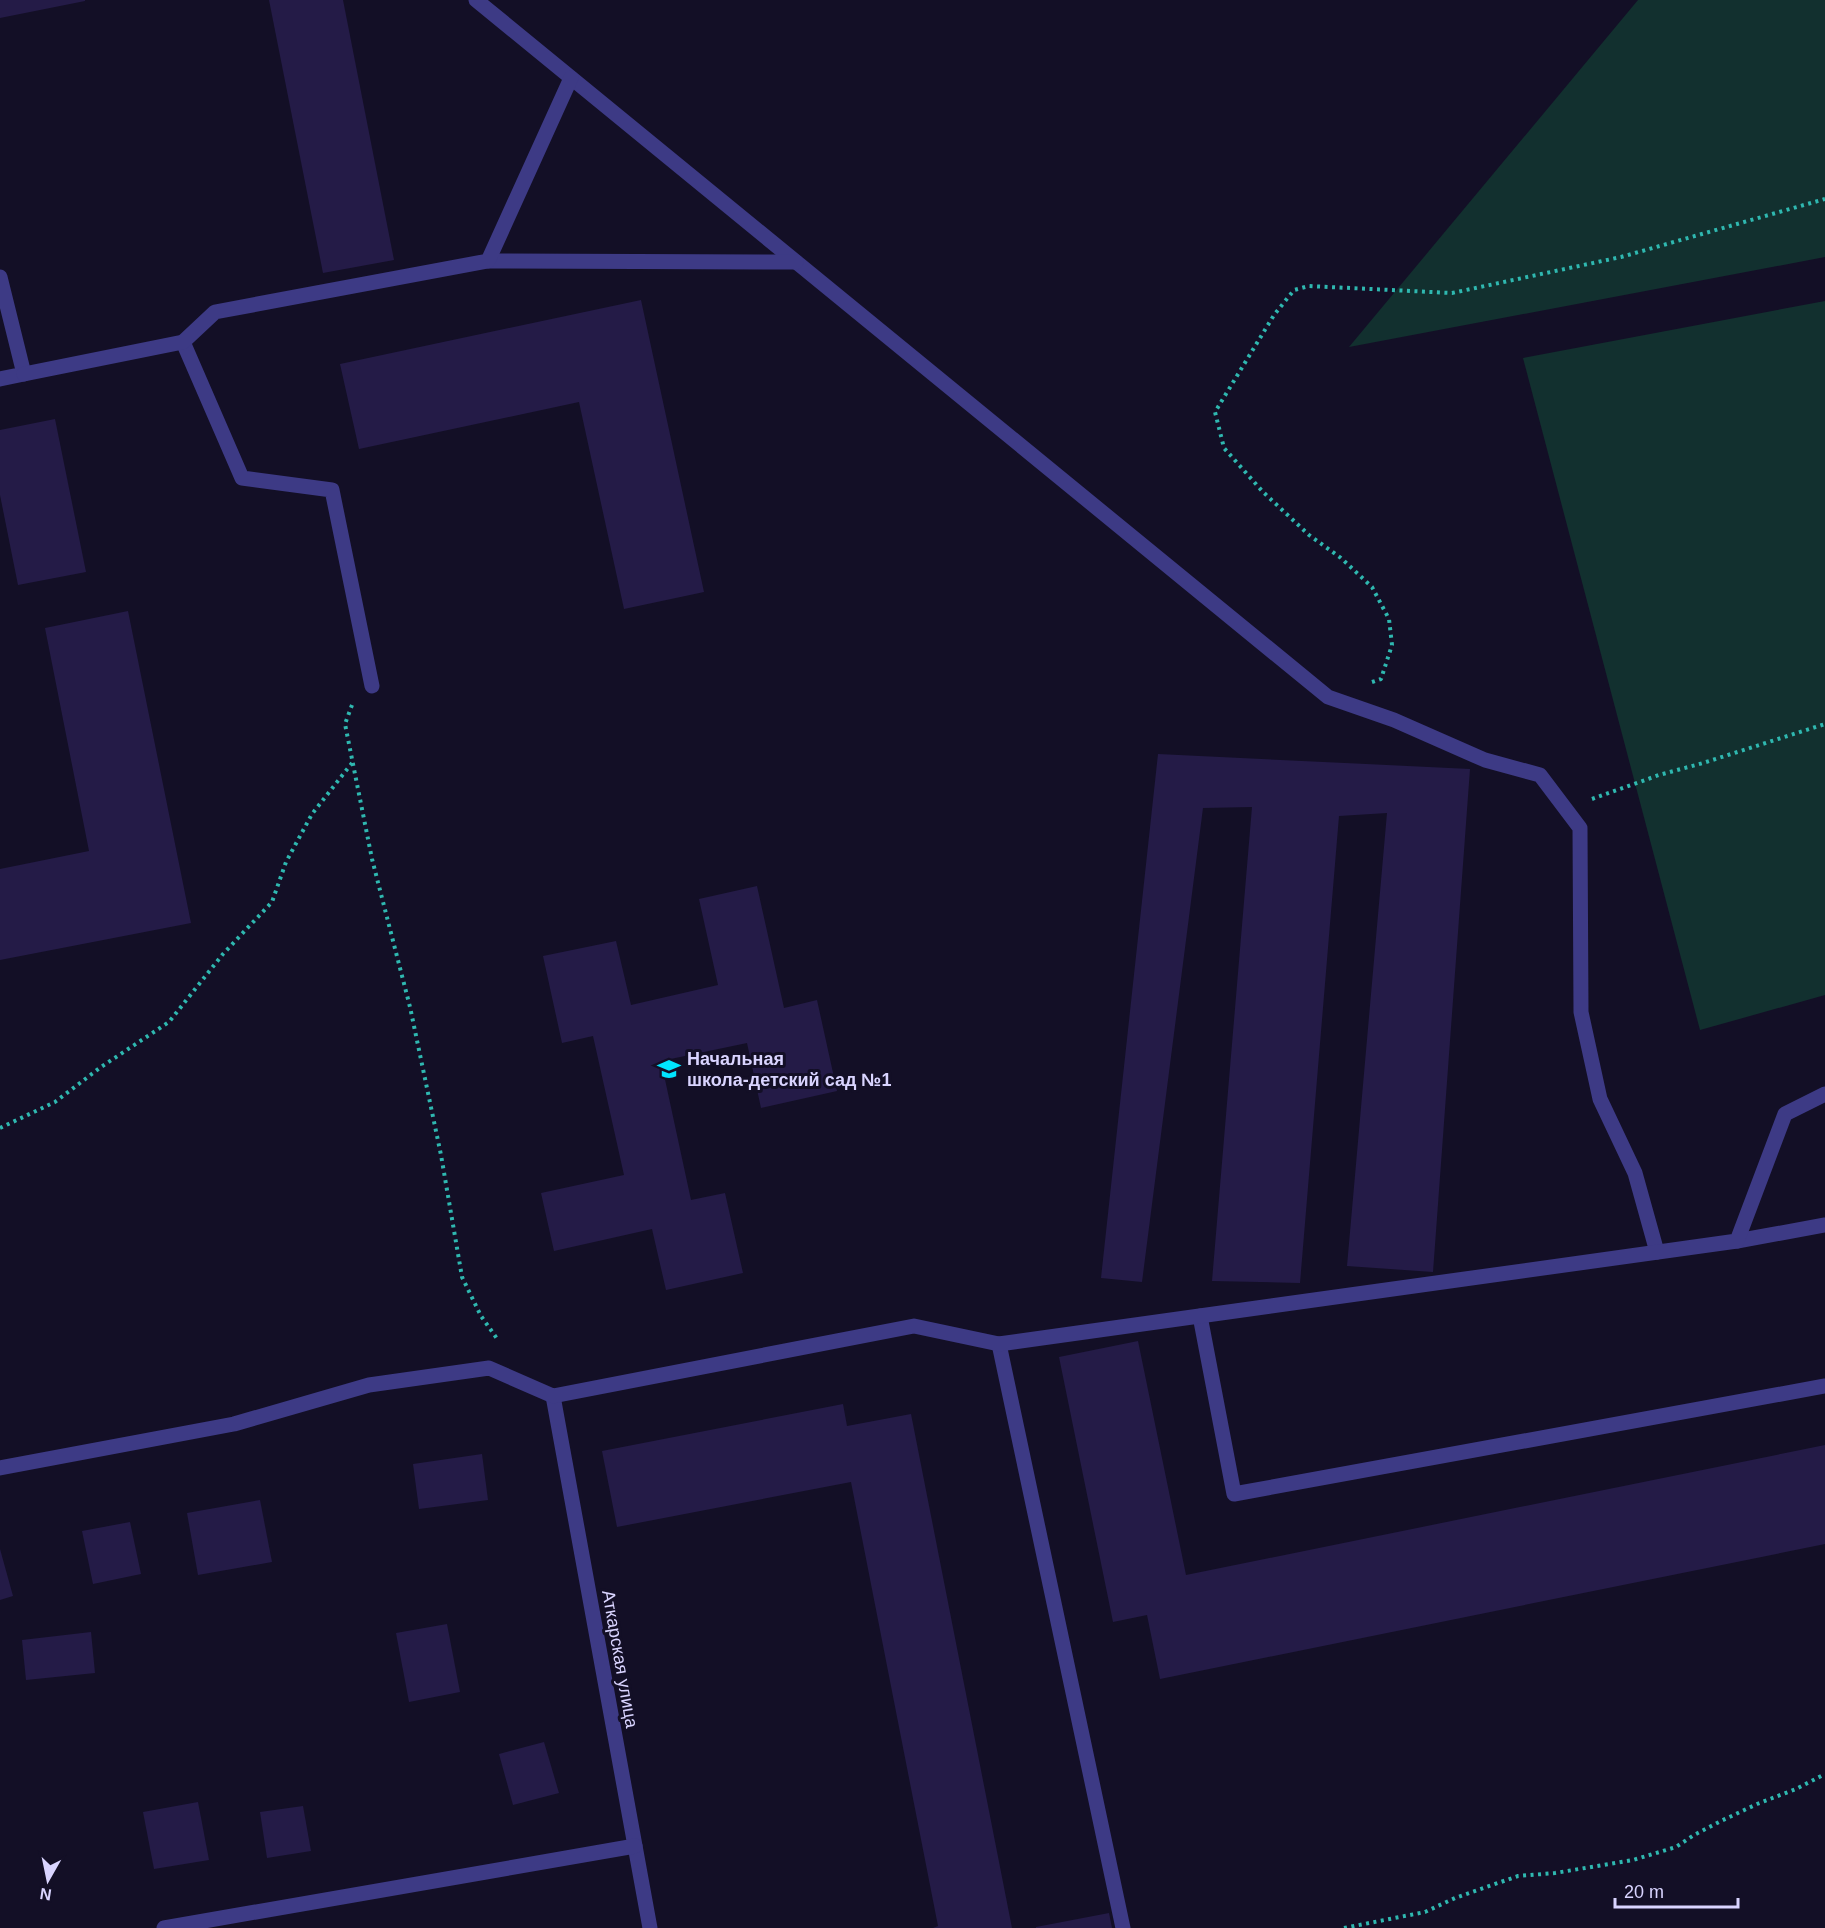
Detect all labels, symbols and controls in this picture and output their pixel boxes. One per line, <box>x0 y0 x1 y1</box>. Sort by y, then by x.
place label: Начальная школа-детский сад №1 <box>687 1049 891 1090</box>
school or university icon: Начальная школа-детский сад №1 <box>656 1056 682 1082</box>
street label: Аткарская улица <box>598 1588 642 1730</box>
north arrow <box>18 1850 78 1910</box>
scale bar <box>1615 1871 1738 1909</box>
text: 20 m <box>1624 1882 1664 1902</box>
text: N <box>39 1885 53 1904</box>

